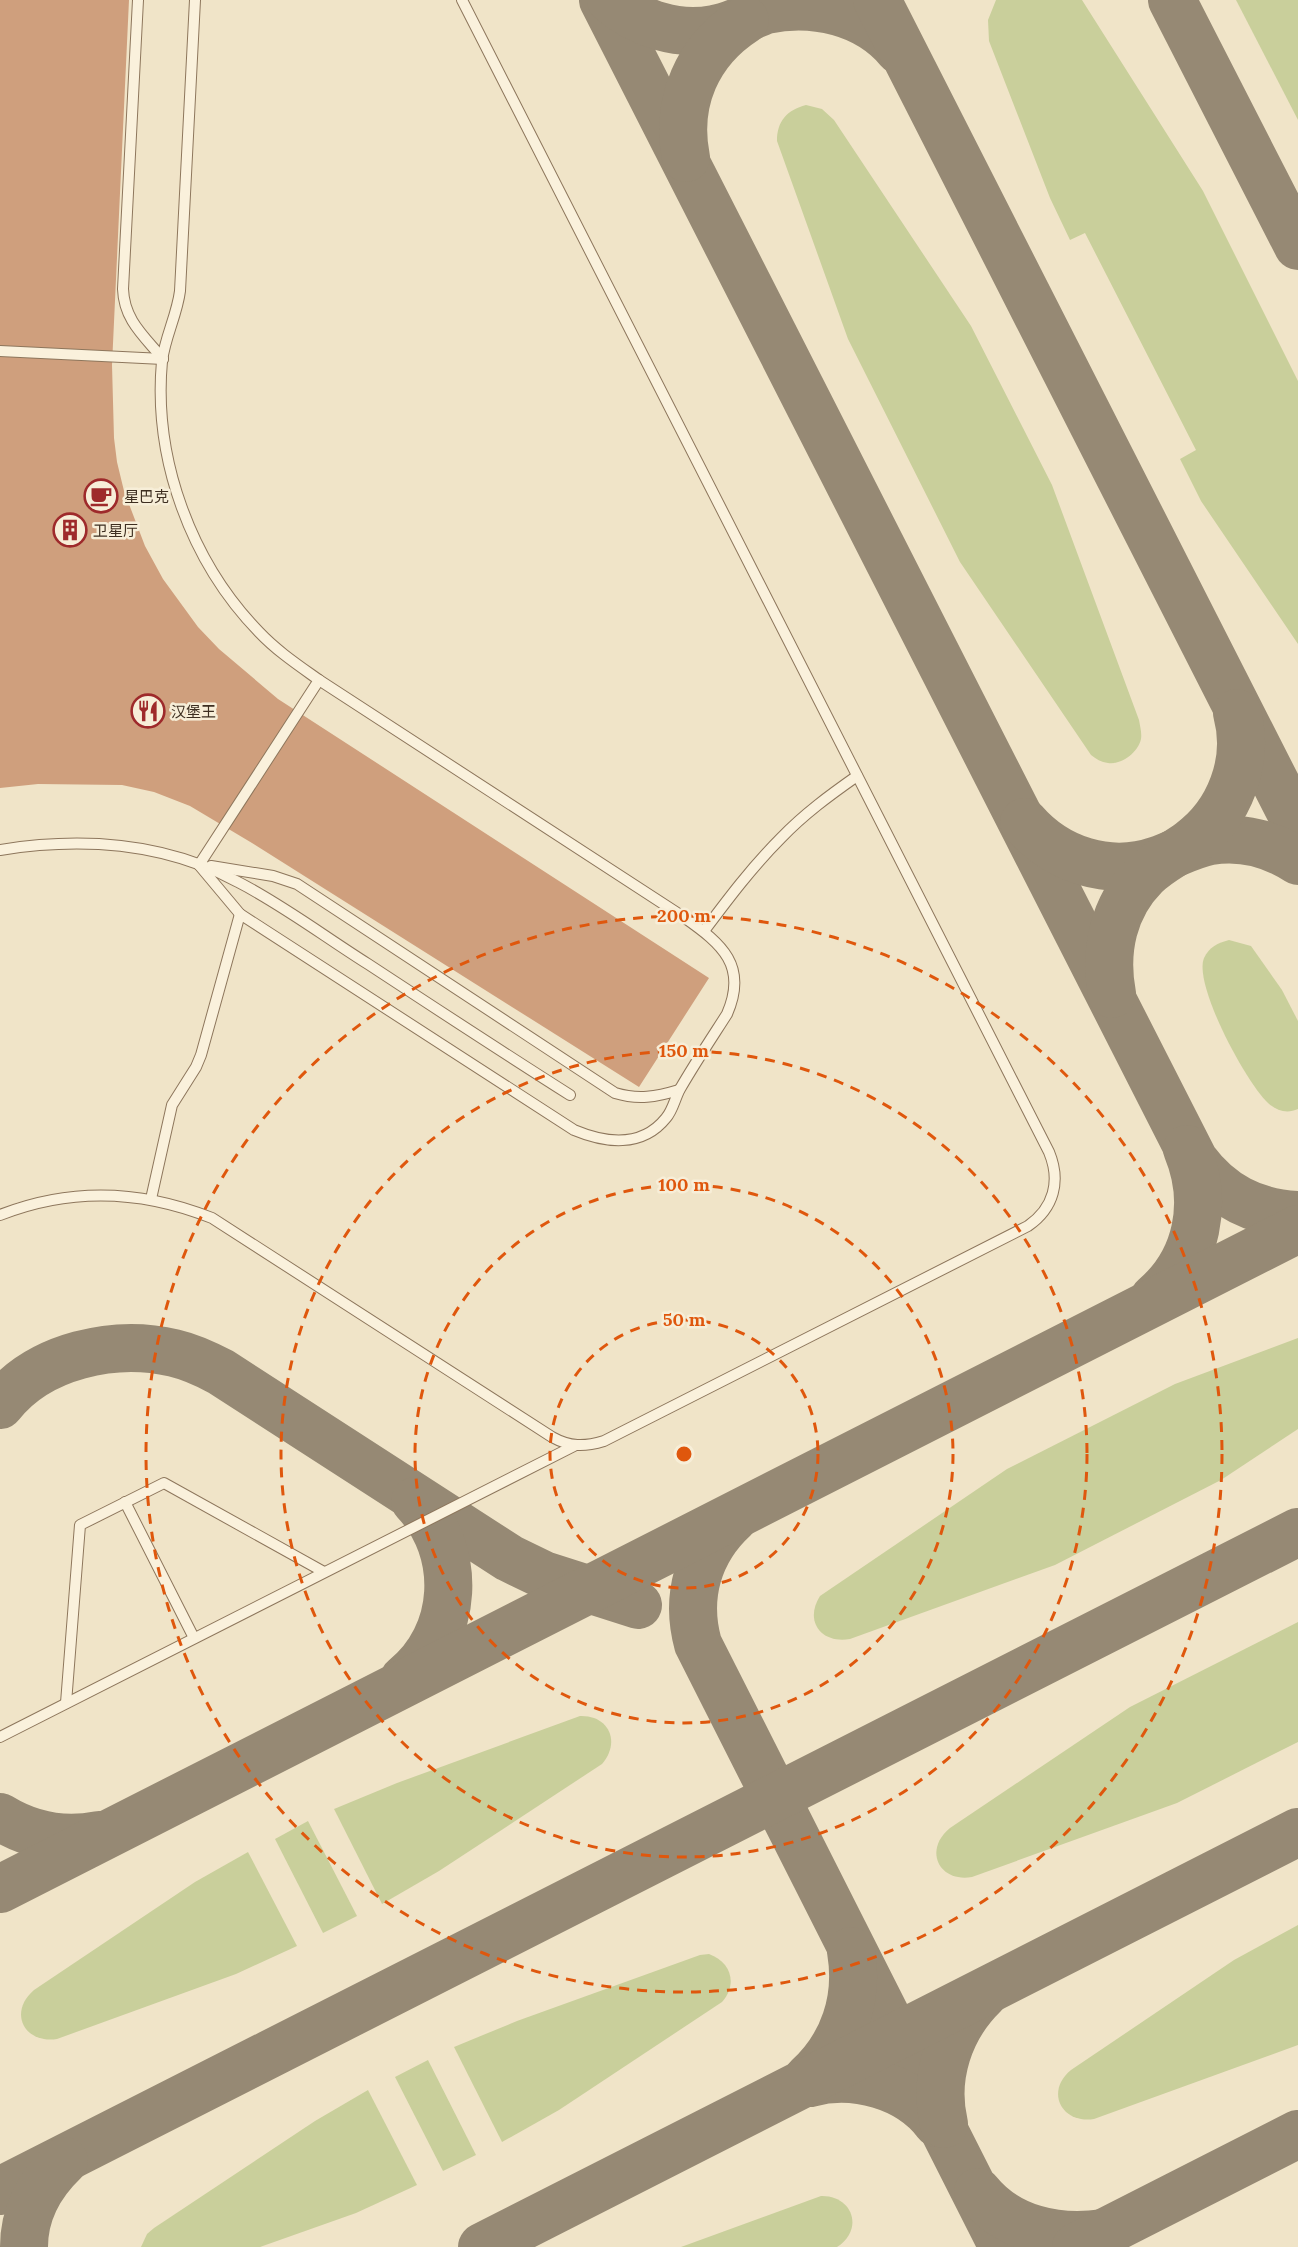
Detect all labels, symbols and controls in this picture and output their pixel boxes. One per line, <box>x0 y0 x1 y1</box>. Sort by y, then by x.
cafe icon: 星巴克 <box>83 478 119 514</box>
place label: 星巴克 <box>124 487 169 506</box>
building icon: 卫星厅 <box>52 512 88 548</box>
place label: 卫星厅 <box>93 521 138 540</box>
restaurant icon: 汉堡王 <box>130 693 166 729</box>
place label: 汉堡王 <box>171 702 216 721</box>
text: 200 m <box>657 904 711 927</box>
text: 150 m <box>659 1039 709 1062</box>
text: 100 m <box>658 1173 710 1196</box>
text: 50 m <box>663 1308 706 1331</box>
centre of rings <box>674 1444 694 1464</box>

